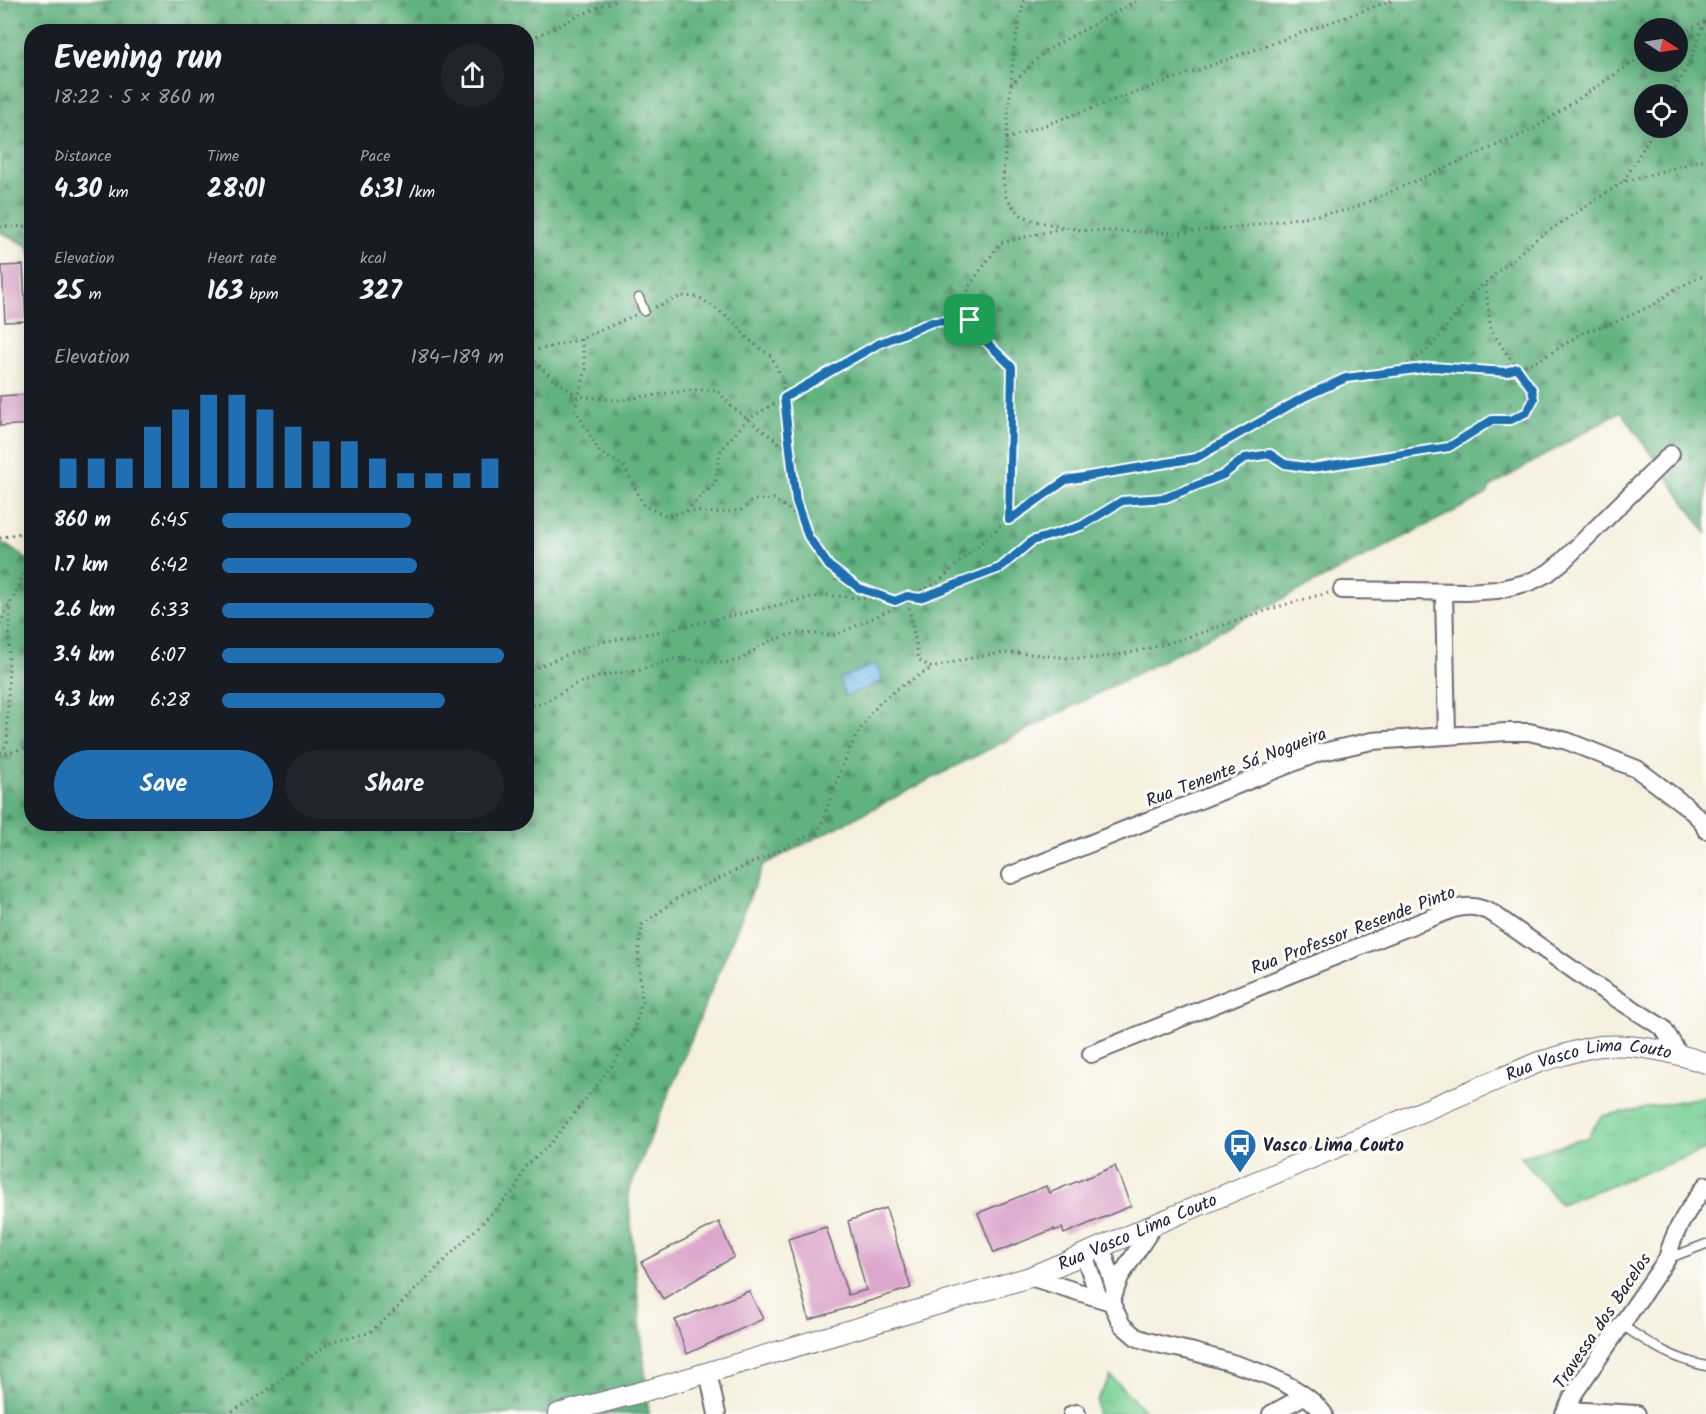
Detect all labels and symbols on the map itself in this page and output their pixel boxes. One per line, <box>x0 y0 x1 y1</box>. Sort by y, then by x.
north arrow <box>1634 18 1688 72</box>
pin <box>944 294 995 345</box>
street label: Rua Tenente Sá Nogueira <box>1142 721 1331 816</box>
street label: Rua Professor Resende Pinto <box>1247 879 1460 984</box>
street label: Rua Vasco Lima Couto <box>1501 1032 1675 1091</box>
bus stop icon: Vasco Lima Couto <box>1222 1127 1258 1174</box>
place label: Vasco Lima Couto <box>1263 1132 1404 1161</box>
street label: Rua Vasco Lima Couto <box>1054 1186 1222 1280</box>
street label: Travessa dos Bacelos <box>1547 1248 1660 1396</box>

